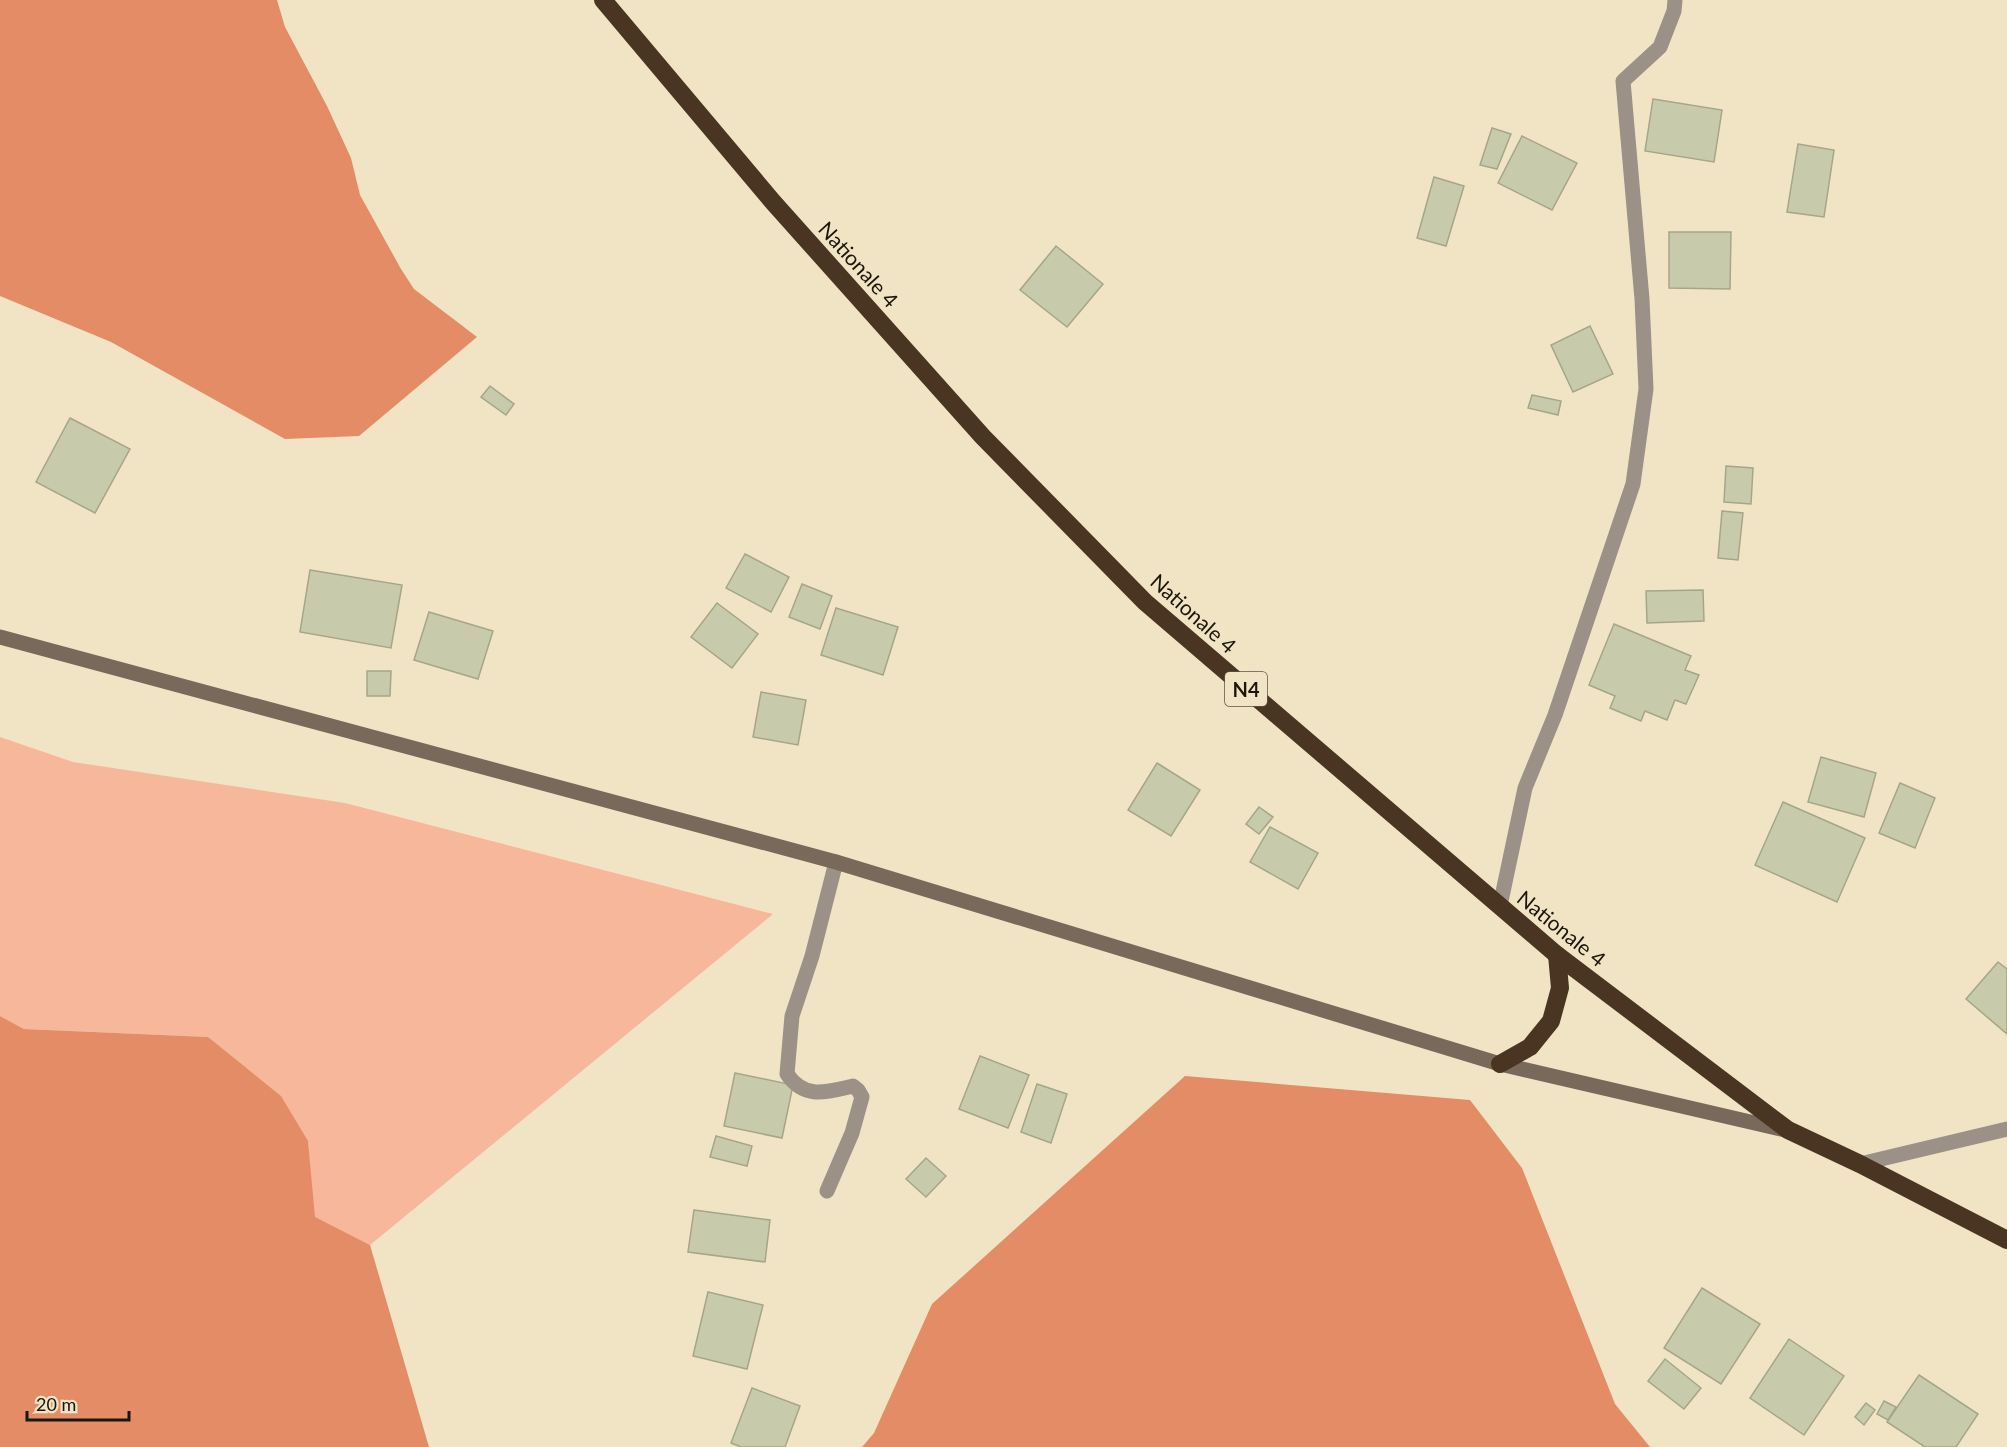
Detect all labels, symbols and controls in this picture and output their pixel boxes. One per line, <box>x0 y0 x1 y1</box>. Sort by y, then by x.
street label: Nationale 4 <box>814 216 904 312</box>
street label: Nationale 4 <box>1146 568 1242 658</box>
road number: N4 <box>1225 672 1267 706</box>
street label: Nationale 4 <box>1513 885 1611 971</box>
scale bar <box>27 1384 129 1422</box>
text: 20 m <box>36 1393 76 1415</box>

